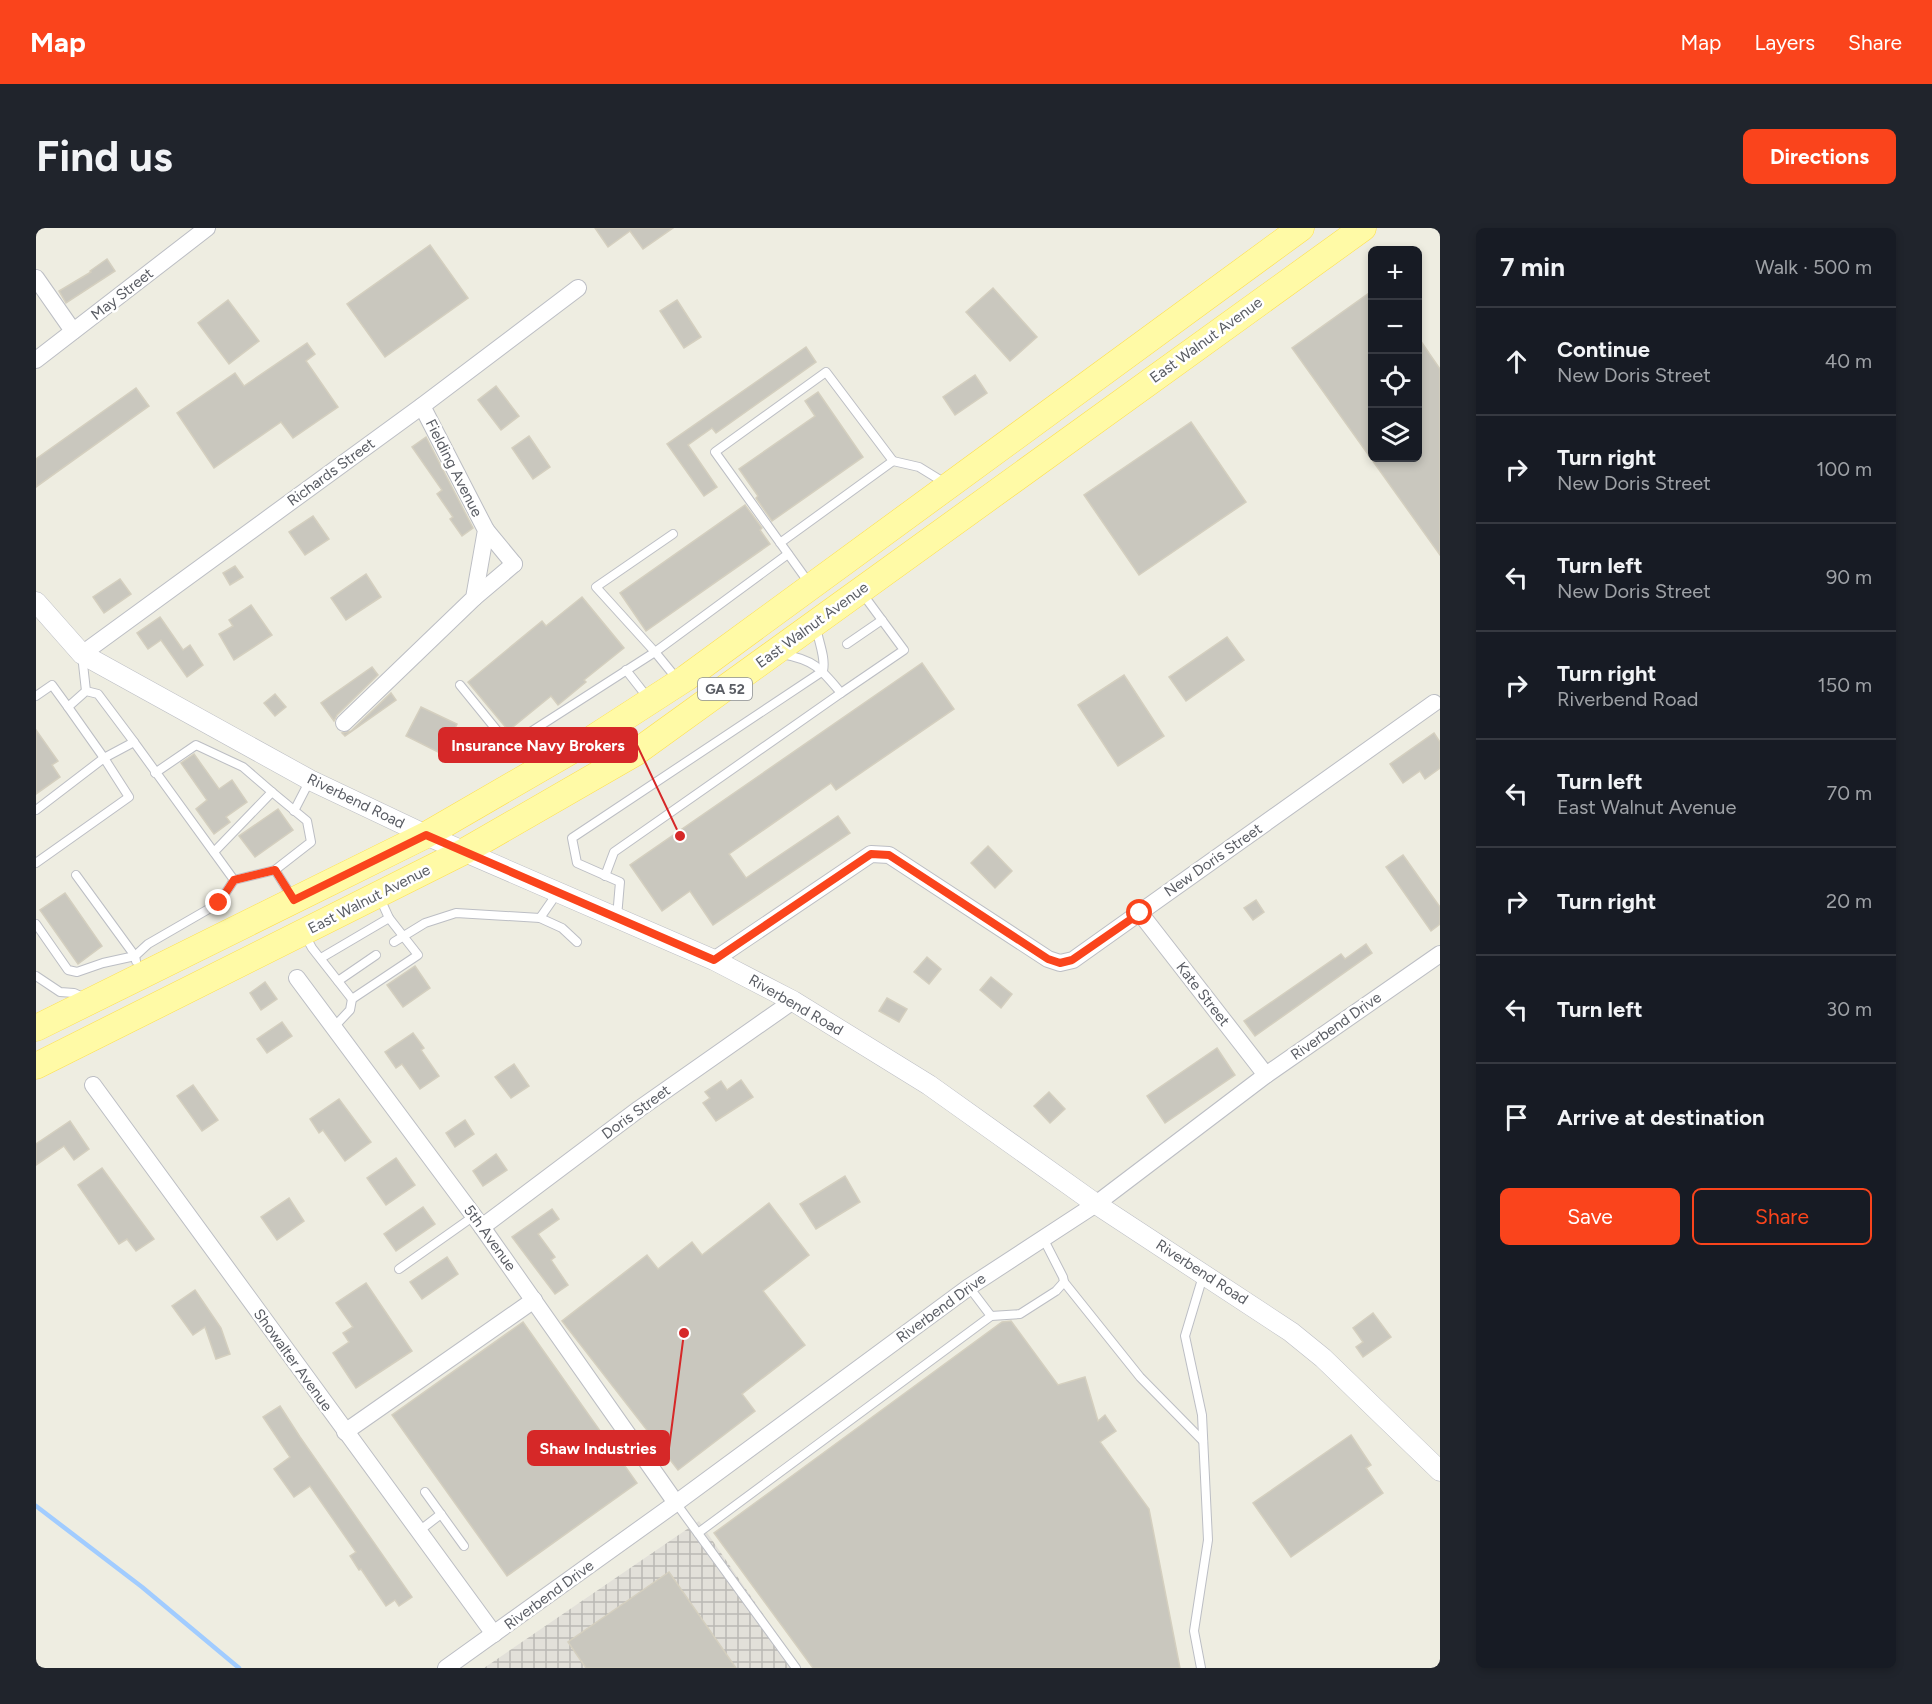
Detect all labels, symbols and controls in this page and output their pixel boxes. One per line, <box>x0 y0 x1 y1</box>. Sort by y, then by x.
text: Map <box>30 25 86 59</box>
text: Map <box>1681 30 1721 55</box>
text: Layers <box>1754 30 1815 55</box>
text: Share <box>1848 30 1902 55</box>
button: Directions <box>1743 129 1896 184</box>
text: Find us <box>36 131 173 182</box>
map controls <box>1368 246 1422 462</box>
button: + <box>1368 246 1422 300</box>
text: 7 min <box>1500 251 1565 283</box>
text: Walk · 500 m <box>1755 255 1872 279</box>
street label: May Street <box>87 264 157 324</box>
street label: East Walnut Avenue <box>1146 293 1266 387</box>
button: − <box>1368 300 1422 354</box>
text: Continue <box>1557 336 1650 363</box>
icon: ahead <box>1500 345 1533 378</box>
text: 40 m <box>1825 349 1872 373</box>
button: locate <box>1368 354 1422 408</box>
text: New Doris Street <box>1557 363 1711 387</box>
button: layers <box>1368 408 1422 462</box>
street label: Fielding Avenue <box>422 416 486 520</box>
street label: Richards Street <box>284 434 378 510</box>
text: Turn right <box>1557 444 1656 471</box>
icon: right <box>1500 453 1533 486</box>
text: 100 m <box>1816 457 1872 481</box>
text: New Doris Street <box>1557 471 1711 495</box>
text: Turn left <box>1557 552 1643 579</box>
icon: left <box>1500 561 1533 594</box>
text: 90 m <box>1826 565 1872 589</box>
street label: East Walnut Avenue <box>752 578 872 672</box>
text: New Doris Street <box>1557 579 1711 603</box>
text: Turn right <box>1557 660 1656 687</box>
icon: right <box>1500 669 1533 702</box>
text: 150 m <box>1817 673 1872 697</box>
road number: GA 52 <box>698 678 752 700</box>
text: Riverbend Road <box>1557 687 1699 711</box>
callout: Insurance Navy Brokers <box>439 728 637 762</box>
text: Insurance Navy Brokers <box>451 736 625 755</box>
text: Turn left <box>1557 768 1643 795</box>
street label: Riverbend Road <box>304 770 408 832</box>
icon: left <box>1500 777 1533 810</box>
text: 70 m <box>1826 781 1872 805</box>
text: East Walnut Avenue <box>1557 795 1736 819</box>
street label: New Doris Street <box>1161 819 1266 900</box>
street label: East Walnut Avenue <box>305 860 433 938</box>
icon: right <box>1500 885 1533 918</box>
text: Turn right <box>1557 888 1656 915</box>
route end <box>205 889 231 915</box>
text: 20 m <box>1826 889 1872 913</box>
route start <box>1126 899 1152 925</box>
street label: Kate Street <box>1172 958 1234 1030</box>
street label: Riverbend Road <box>746 971 846 1039</box>
street label: Riverbend Drive <box>1287 988 1385 1064</box>
icon: left <box>1500 993 1533 1026</box>
text: Turn left <box>1557 996 1643 1023</box>
text: 30 m <box>1826 997 1872 1021</box>
street label: Doris Street <box>598 1081 674 1143</box>
icon: arrive <box>1500 1101 1533 1134</box>
text: Arrive at destination <box>1557 1104 1765 1131</box>
button: Save <box>1500 1188 1680 1245</box>
button: Share <box>1692 1188 1872 1245</box>
street label: 5th Avenue <box>460 1202 520 1274</box>
street label: Riverbend Road <box>1153 1236 1251 1308</box>
street label: Riverbend Drive <box>893 1269 989 1347</box>
street label: Showalter Avenue <box>250 1305 336 1415</box>
callout: Shaw Industries <box>528 1431 669 1465</box>
text: Shaw Industries <box>539 1439 657 1458</box>
street label: Riverbend Drive <box>501 1556 597 1634</box>

